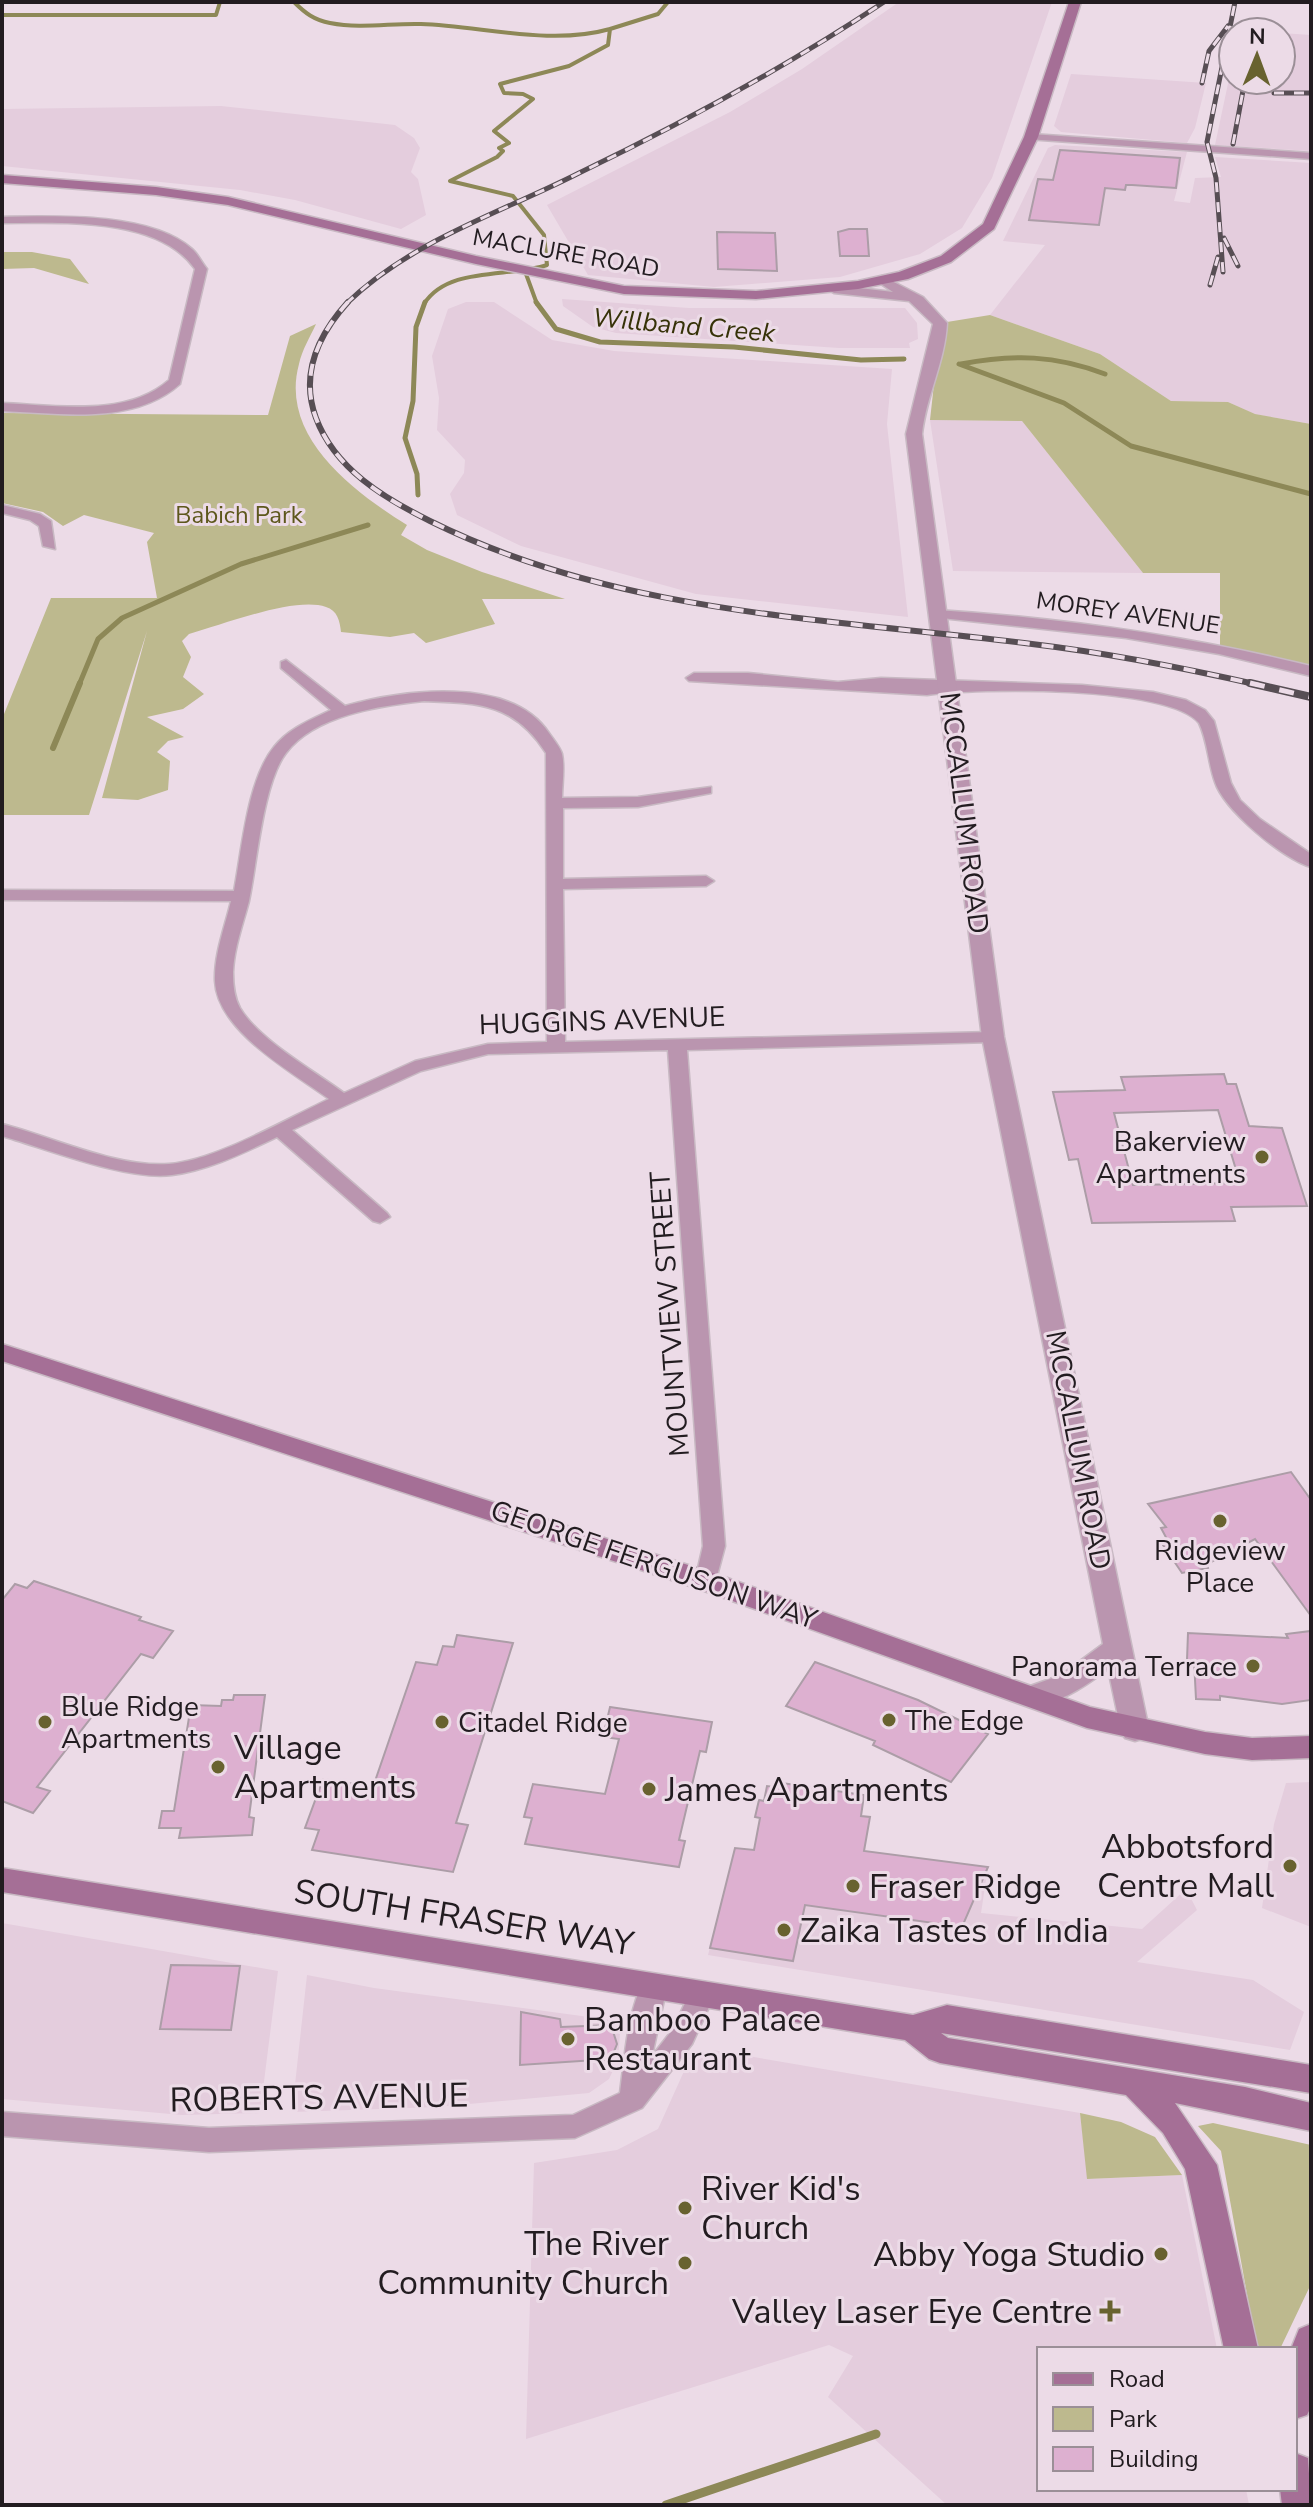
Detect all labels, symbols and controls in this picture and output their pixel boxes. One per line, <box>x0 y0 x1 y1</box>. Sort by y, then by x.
north arrow <box>1217 16 1297 96</box>
text: N <box>1249 22 1266 52</box>
street label: MACLURE ROAD <box>470 221 662 285</box>
water label: Willband Creek <box>591 300 778 351</box>
park label: Babich Park <box>175 499 304 531</box>
street label: MOREY AVENUE <box>1034 584 1222 642</box>
street label: MCCALLUM ROAD <box>930 690 998 936</box>
street label: HUGGINS AVENUE <box>478 998 726 1044</box>
place label: Bakerview Apartments <box>1096 1123 1246 1193</box>
marker: Bakerview Apartments <box>1253 1148 1271 1166</box>
street label: MOUNTVIEW STREET <box>641 1170 699 1458</box>
street label: MCCALLUM ROAD <box>1036 1327 1120 1573</box>
street label: GEORGE FERGUSON WAY <box>485 1491 823 1639</box>
marker: Ridgeview Place <box>1211 1512 1229 1530</box>
place label: Ridgeview Place <box>1154 1532 1286 1602</box>
place label: Panorama Terrace <box>1011 1648 1237 1686</box>
marker: Panorama Terrace <box>1244 1657 1262 1675</box>
place label: Blue Ridge Apartments <box>61 1688 211 1758</box>
place label: The Edge <box>905 1702 1024 1740</box>
place label: Citadel Ridge <box>458 1704 628 1742</box>
marker: The Edge <box>880 1711 898 1729</box>
marker: Blue Ridge Apartments <box>36 1713 54 1731</box>
marker: Citadel Ridge <box>433 1713 451 1731</box>
place label: Village Apartments <box>233 1725 416 1810</box>
marker: Village Apartments <box>209 1758 227 1776</box>
place label: James Apartments <box>664 1767 949 1813</box>
marker: James Apartments <box>640 1780 658 1798</box>
place label: Abbotsford Centre Mall <box>1097 1824 1274 1909</box>
marker: Abbotsford Centre Mall <box>1281 1857 1299 1875</box>
place label: Fraser Ridge <box>869 1864 1061 1910</box>
street label: SOUTH FRASER WAY <box>291 1868 638 1968</box>
marker: Fraser Ridge <box>844 1877 862 1895</box>
place label: Zaika Tastes of India <box>800 1908 1109 1954</box>
marker: Zaika Tastes of India <box>775 1921 793 1939</box>
place label: Bamboo Palace Restaurant <box>584 1997 821 2082</box>
marker: Bamboo Palace Restaurant <box>559 2030 577 2048</box>
street label: ROBERTS AVENUE <box>169 2072 469 2124</box>
place label: River Kid's Church <box>701 2166 861 2251</box>
marker: River Kid's Church <box>676 2199 694 2217</box>
place label: The River Community Church <box>377 2221 669 2306</box>
place label: Abby Yoga Studio <box>873 2232 1145 2278</box>
marker: Abby Yoga Studio <box>1152 2245 1170 2263</box>
marker: The River Community Church <box>676 2254 694 2272</box>
place label: Valley Laser Eye Centre <box>731 2289 1092 2335</box>
marker: Valley Laser Eye Centre <box>1099 2300 1121 2322</box>
legend <box>1037 2347 1297 2491</box>
text: Road <box>1109 2363 1165 2395</box>
text: Park <box>1109 2403 1158 2435</box>
text: Building <box>1109 2443 1199 2475</box>

